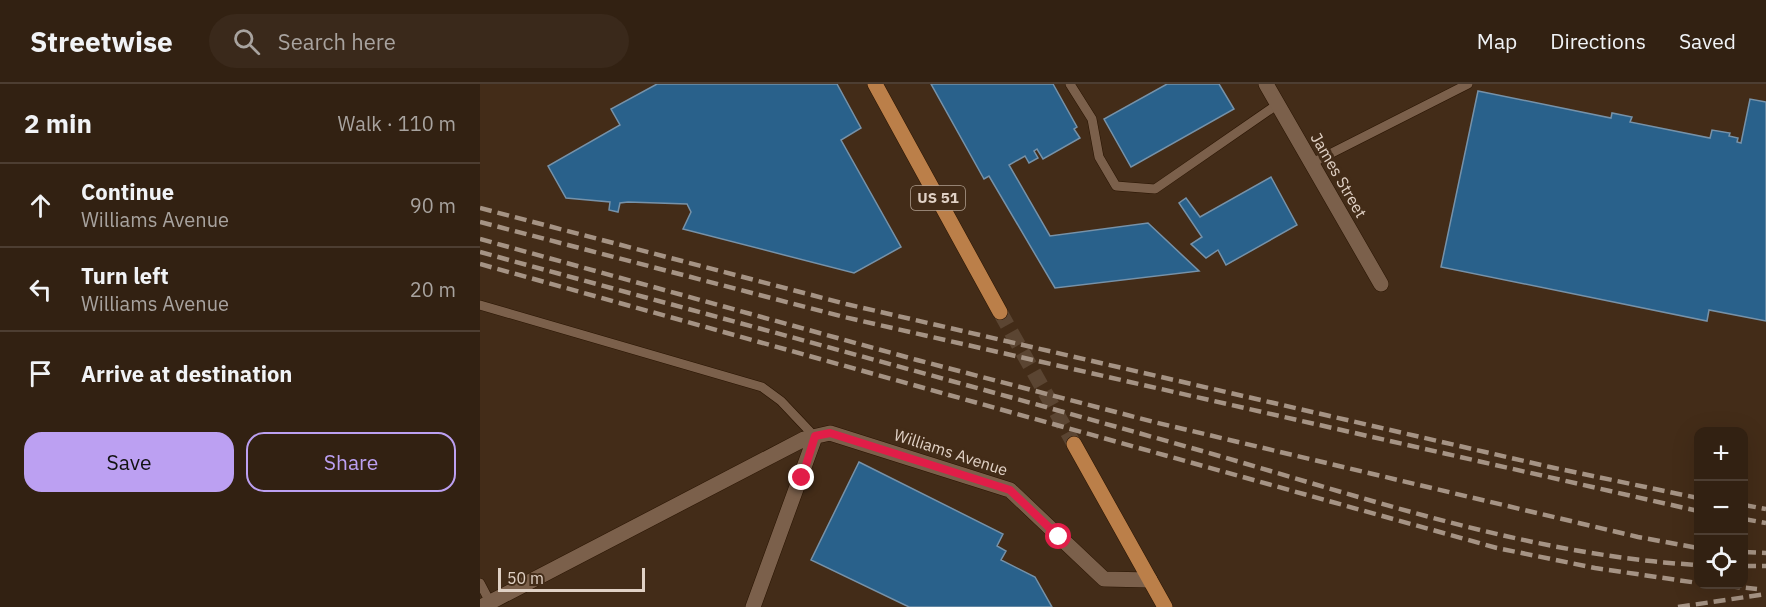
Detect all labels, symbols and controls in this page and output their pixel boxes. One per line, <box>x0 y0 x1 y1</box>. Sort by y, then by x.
search box <box>209 14 629 68</box>
text: Streetwise <box>30 23 173 60</box>
icon: search <box>230 25 263 58</box>
text: Search here <box>278 27 396 56</box>
text: Map <box>1477 27 1517 55</box>
text: Directions <box>1550 27 1646 55</box>
text: Saved <box>1679 27 1736 55</box>
text: 2 min <box>24 106 92 140</box>
text: Walk · 110 m <box>338 110 456 137</box>
street label: James Street <box>1307 129 1371 221</box>
text: Continue <box>81 177 174 206</box>
road number: US 51 <box>911 186 965 210</box>
icon: ahead <box>24 189 57 222</box>
text: 90 m <box>410 192 456 219</box>
text: Williams Avenue <box>81 206 229 233</box>
text: Turn left <box>81 261 169 290</box>
icon: left <box>24 273 57 306</box>
text: 20 m <box>410 276 456 303</box>
text: Williams Avenue <box>81 290 229 317</box>
icon: arrive <box>24 357 57 390</box>
text: Arrive at destination <box>81 359 292 388</box>
street label: Williams Avenue <box>892 424 1011 480</box>
map controls <box>1694 427 1748 589</box>
button: + <box>1694 427 1748 481</box>
button: Save <box>24 432 234 492</box>
button: Share <box>246 432 456 492</box>
route end <box>788 464 814 490</box>
button: − <box>1694 481 1748 535</box>
route start <box>1045 523 1071 549</box>
button: locate <box>1694 535 1748 589</box>
scale bar <box>498 565 645 592</box>
text: 50 m <box>507 568 544 588</box>

